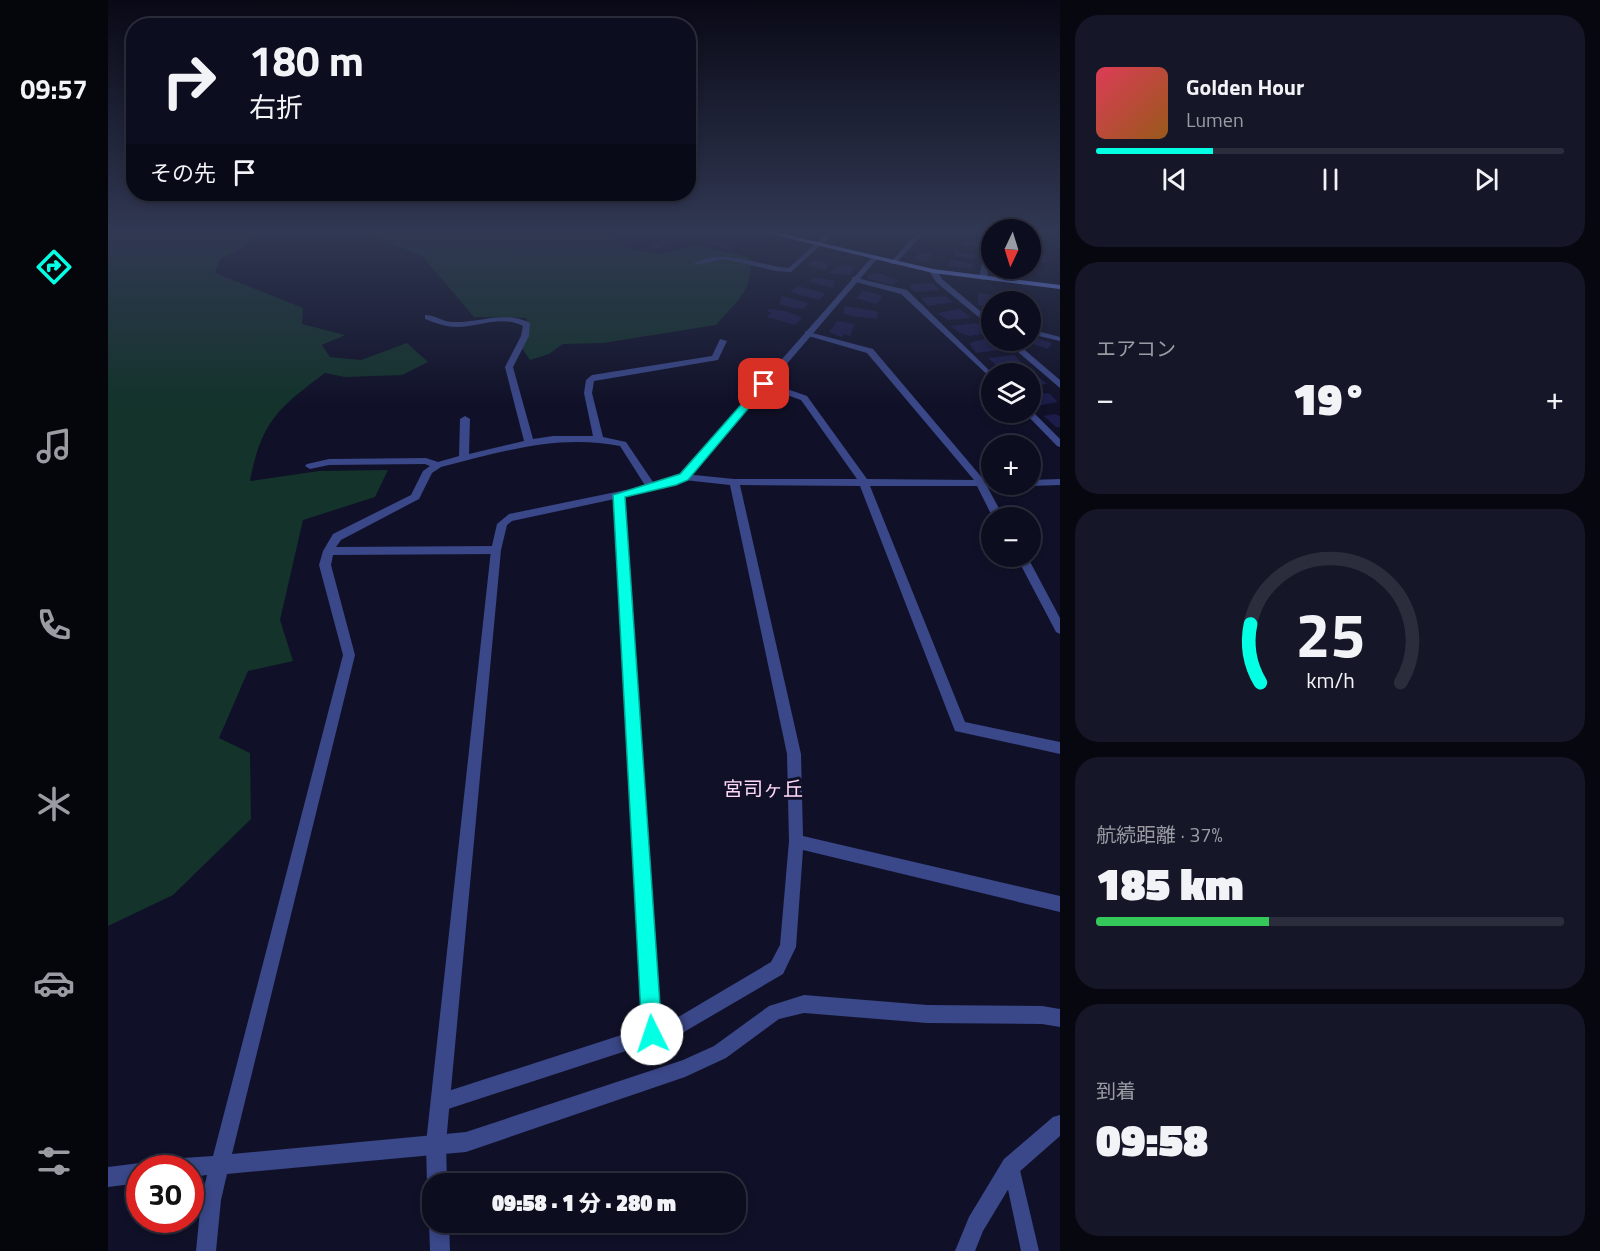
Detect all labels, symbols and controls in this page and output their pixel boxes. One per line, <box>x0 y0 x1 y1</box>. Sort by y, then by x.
text: 180 m <box>249 28 364 92</box>
icon: right <box>150 42 228 120</box>
text: 09:57 <box>20 68 88 109</box>
text: Golden Hour <box>1186 70 1304 104</box>
text: 右折 <box>249 86 303 127</box>
text: Lumen <box>1186 104 1244 135</box>
text: その先 <box>150 156 216 190</box>
icon: arrive <box>228 156 261 189</box>
icon: previous <box>1158 163 1191 196</box>
icon: pause <box>1314 163 1347 196</box>
icon: next <box>1470 163 1503 196</box>
north arrow <box>981 219 1041 279</box>
map controls <box>981 219 1041 567</box>
icon: directions <box>33 246 75 288</box>
button: search <box>981 291 1041 351</box>
text: エアコン <box>1096 333 1176 364</box>
pin <box>738 358 789 409</box>
button: layers <box>981 363 1041 423</box>
text: 19° <box>1293 364 1367 432</box>
icon: arrive <box>747 367 780 400</box>
text: − <box>1096 373 1114 423</box>
text: + <box>1546 373 1564 423</box>
icon: music <box>33 425 75 467</box>
button: + <box>981 435 1041 495</box>
button: − <box>981 507 1041 567</box>
text: 25 <box>1295 586 1365 681</box>
icon: phone <box>33 604 75 646</box>
text: km/h <box>1306 664 1354 696</box>
district label: 宮司ヶ丘 <box>723 773 803 804</box>
icon: climate <box>33 783 75 825</box>
text: 航続距離 · 37% <box>1096 819 1223 850</box>
text: 185 km <box>1096 849 1244 917</box>
icon: car <box>33 962 75 1004</box>
position arrow <box>620 1002 684 1066</box>
text: 到着 <box>1096 1075 1136 1106</box>
text: 09:58 <box>1096 1105 1208 1173</box>
icon: filters <box>33 1140 75 1182</box>
speed limit sign: 30 <box>126 1155 204 1233</box>
text: 09:58 · 1 分 · 280 m <box>492 1186 676 1220</box>

